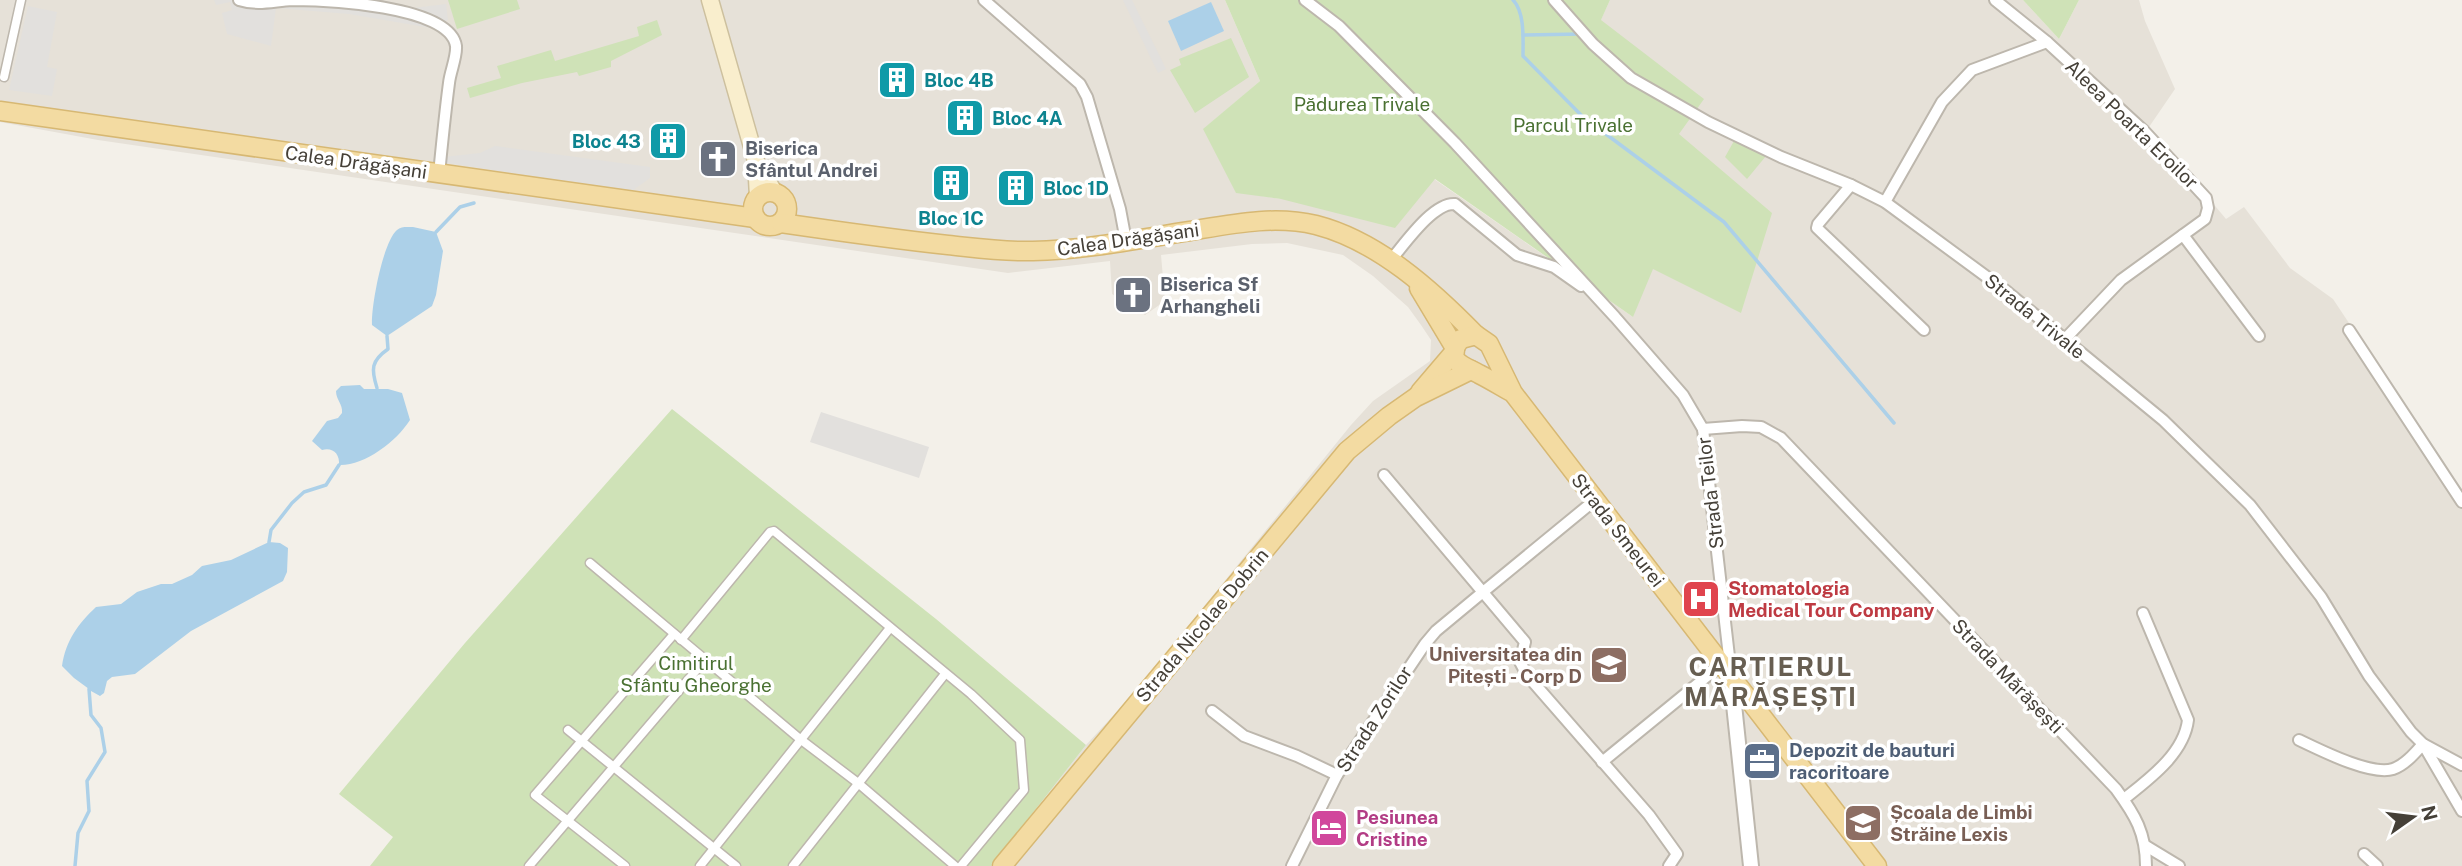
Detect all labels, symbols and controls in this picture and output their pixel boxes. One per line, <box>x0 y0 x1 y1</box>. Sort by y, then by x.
street label: Aleea Poarta Eroilor <box>2061 55 2203 193</box>
building icon: Bloc 4B <box>876 59 918 101</box>
place label: Bloc 4B <box>924 69 994 91</box>
park label: Pădurea Trivale <box>1294 93 1430 115</box>
building icon: Bloc 4A <box>944 97 986 139</box>
place label: Bloc 4A <box>992 107 1063 129</box>
park label: Parcul Trivale <box>1513 114 1633 136</box>
building icon: Bloc 43 <box>647 120 689 162</box>
place label: Bloc 43 <box>572 130 641 152</box>
place label: Biserica Sfântul Andrei <box>745 137 878 181</box>
church icon: Biserica Sfântul Andrei <box>697 138 739 180</box>
street label: Calea Drăgășani <box>284 141 428 183</box>
building icon: Bloc 1C <box>930 162 972 204</box>
building icon: Bloc 1D <box>995 167 1037 209</box>
place label: Bloc 1D <box>1043 177 1109 199</box>
place label: Bloc 1C <box>918 207 984 229</box>
street label: Calea Drăgășani <box>1056 218 1200 260</box>
street label: Strada Trivale <box>1980 269 2090 363</box>
place label: Biserica Sf Arhangheli <box>1160 273 1260 317</box>
church icon: Biserica Sf Arhangheli <box>1112 274 1154 316</box>
street label: Strada Teilor <box>1692 436 1728 550</box>
street label: Strada Smeurei <box>1567 469 1669 591</box>
street label: Strada Nicolae Dobrin <box>1131 544 1273 706</box>
place label: Stomatologia Medical Tour Company <box>1728 577 1935 621</box>
hospital icon: Stomatologia Medical Tour Company <box>1680 578 1722 620</box>
street label: Strada Mărășești <box>1948 614 2068 738</box>
place label: Universitatea din Pitești - Corp D <box>1429 643 1582 687</box>
school or university icon: Universitatea din Pitești - Corp D <box>1588 644 1630 686</box>
district label: CARTIERUL MĂRĂȘEȘTI <box>1684 651 1858 712</box>
park label: Cimitirul Sfântu Gheorghe <box>620 652 772 696</box>
street label: Strada Zorilor <box>1332 662 1416 776</box>
place label: Depozit de bauturi racoritoare <box>1789 739 1955 783</box>
office icon: Depozit de bauturi racoritoare <box>1741 740 1783 782</box>
north arrow <box>2378 782 2448 852</box>
place label: Școala de Limbi Străine Lexis <box>1890 801 2033 845</box>
school or university icon: Școala de Limbi Străine Lexis <box>1842 802 1884 844</box>
text: N <box>2417 803 2442 823</box>
place label: Pesiunea Cristine <box>1356 806 1438 850</box>
hotel icon: Pesiunea Cristine <box>1308 807 1350 849</box>

